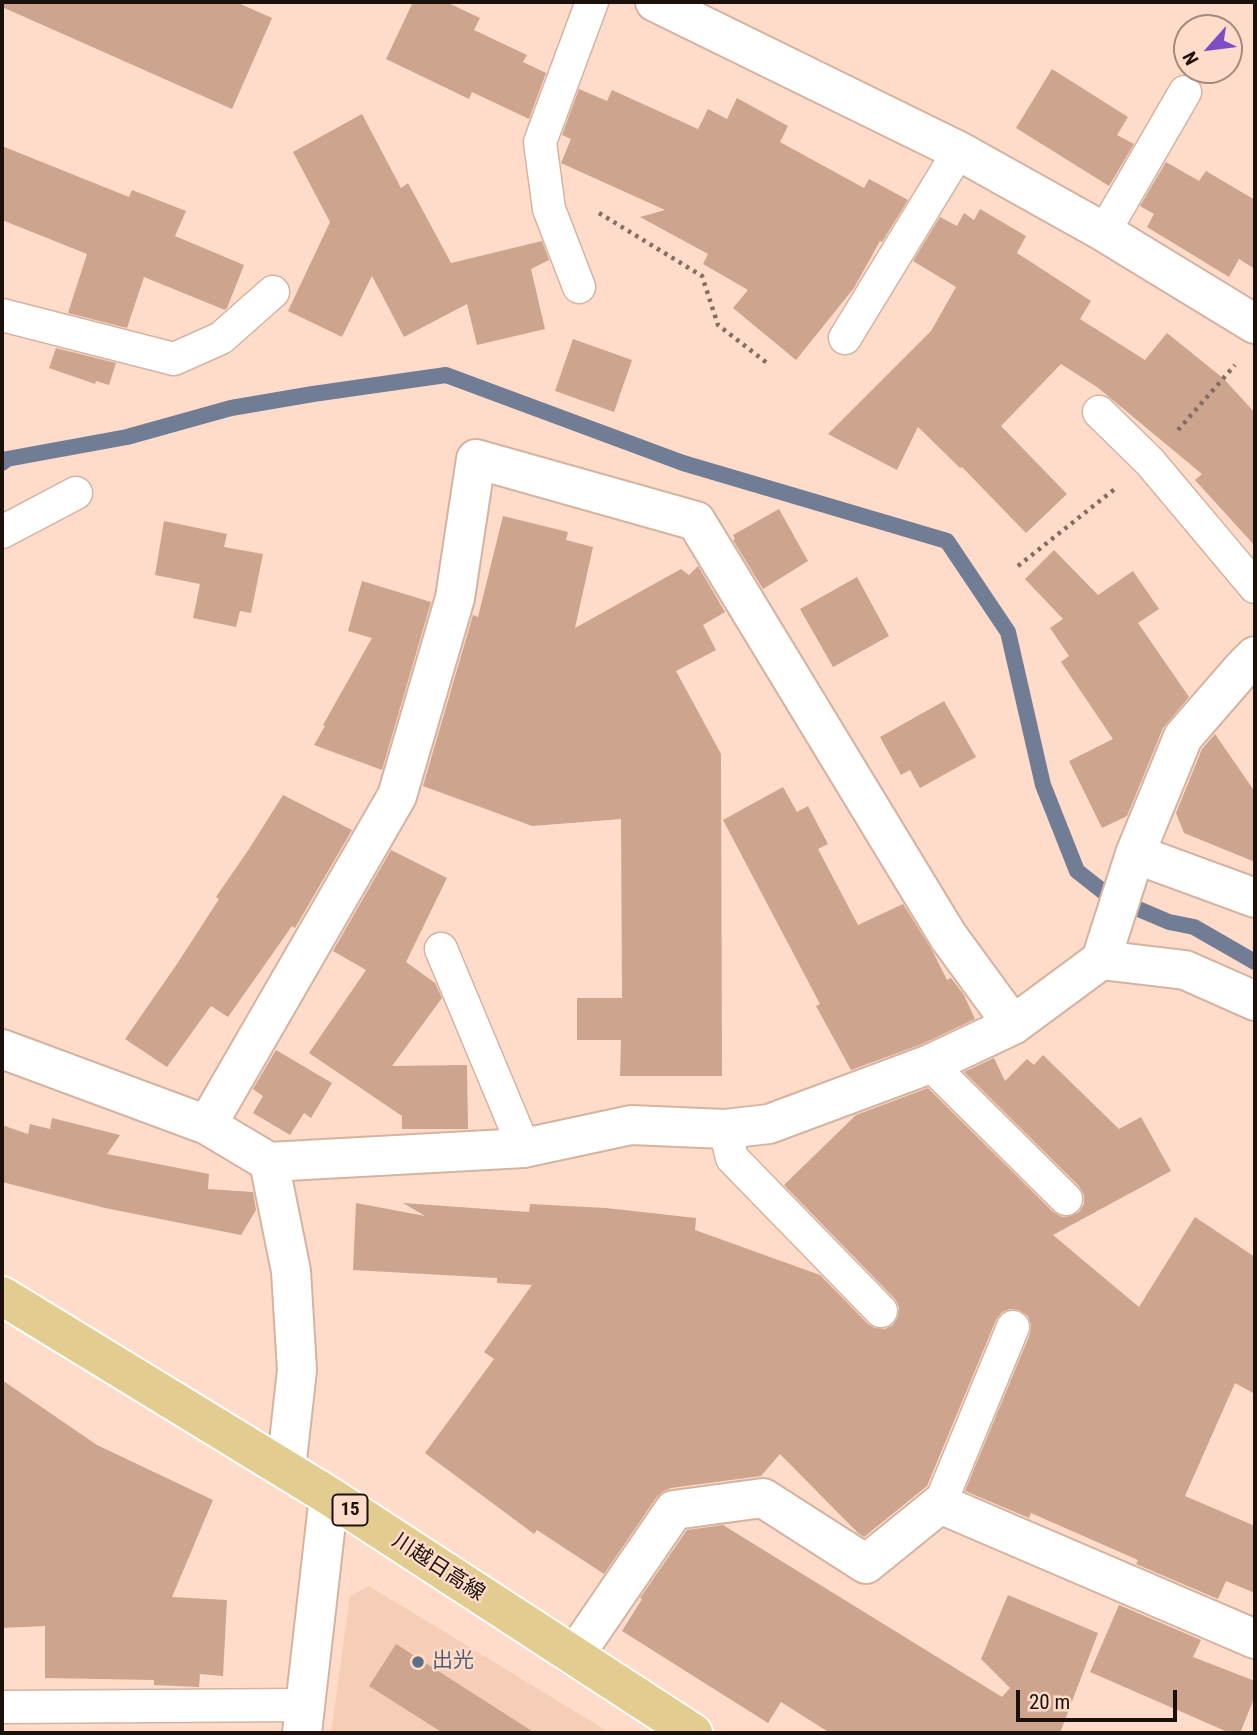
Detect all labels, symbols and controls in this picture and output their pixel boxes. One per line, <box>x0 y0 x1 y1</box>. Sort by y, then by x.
north arrow <box>1173 14 1243 84</box>
text: N <box>1178 48 1204 69</box>
road number: 15 <box>332 1494 368 1526</box>
street label: 川越日高線 <box>387 1529 489 1607</box>
place label: 出光 <box>432 1649 474 1675</box>
marker: 出光 <box>410 1654 426 1670</box>
scale bar <box>1019 1676 1180 1720</box>
text: 20 m <box>1029 1690 1070 1714</box>

